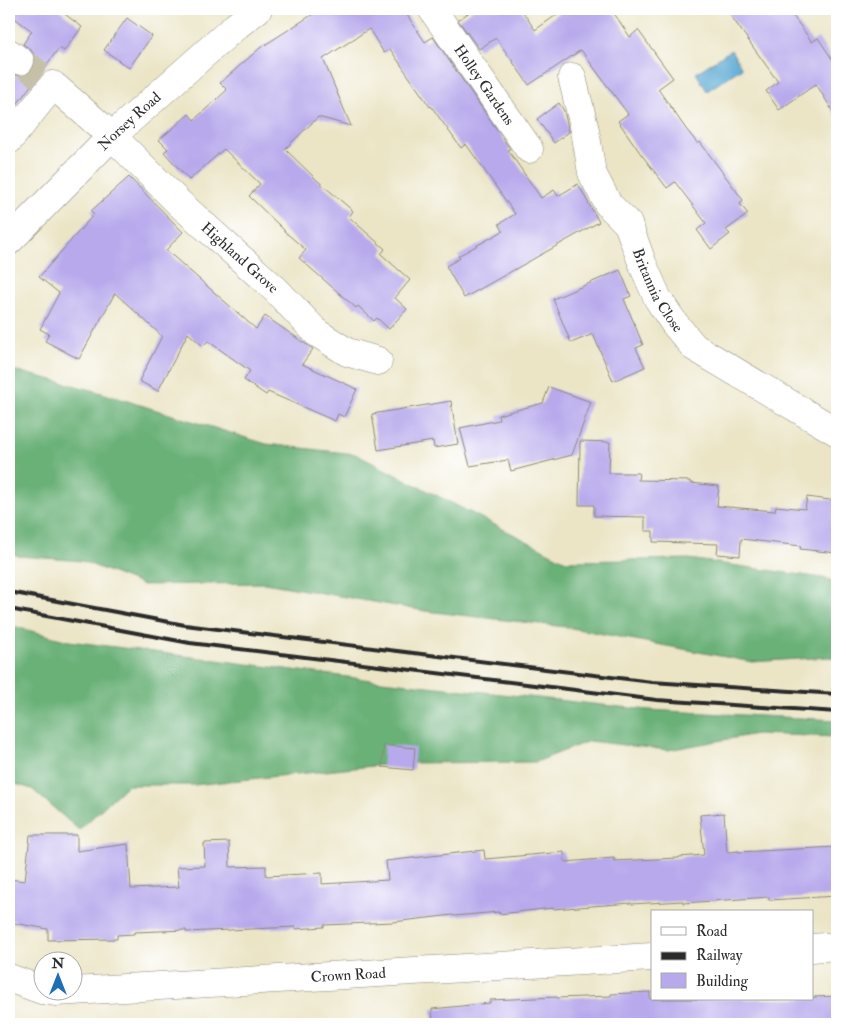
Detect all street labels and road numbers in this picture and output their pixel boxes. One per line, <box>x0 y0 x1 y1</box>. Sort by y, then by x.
street label: Holley Gardens <box>449 41 519 129</box>
street label: Norsey Road <box>94 88 166 155</box>
street label: Highland Grove <box>197 218 282 298</box>
street label: Britannia Close <box>628 246 687 337</box>
street label: Crown Road <box>310 964 387 987</box>

